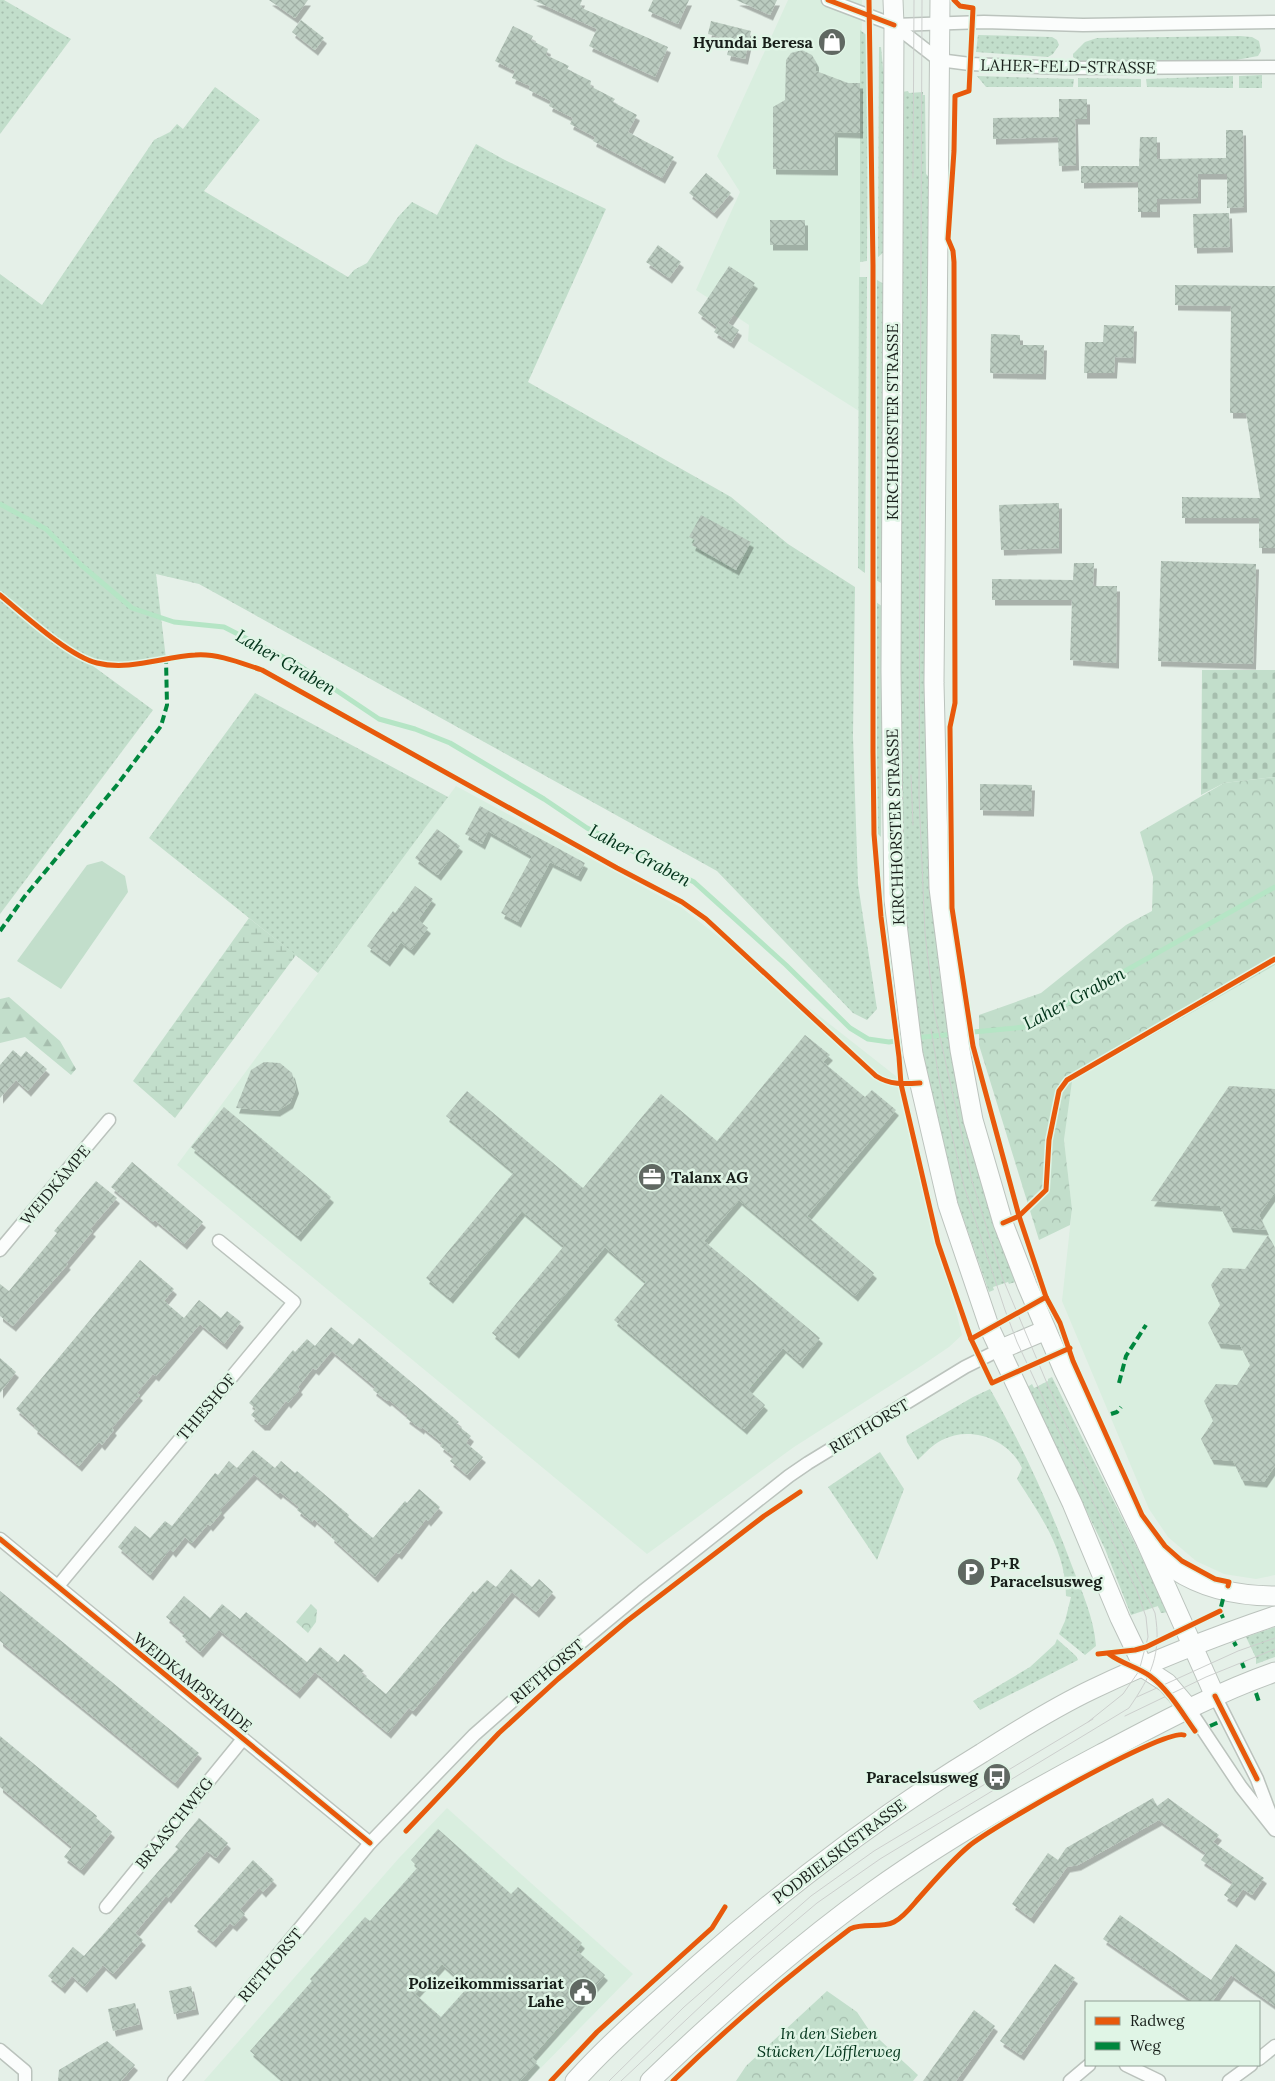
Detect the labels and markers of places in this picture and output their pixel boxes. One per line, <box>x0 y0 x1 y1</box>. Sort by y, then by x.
shop icon: Hyundai Beresa <box>817 27 847 57</box>
place label: Hyundai Beresa <box>693 32 814 52</box>
office icon: Talanx AG <box>637 1162 667 1192</box>
place label: Talanx AG <box>671 1167 748 1187</box>
place label: P+R Paracelsusweg <box>990 1553 1103 1591</box>
parking icon: P+R Paracelsusweg <box>956 1557 986 1587</box>
bus stop icon: Paracelsusweg <box>982 1762 1012 1792</box>
place label: Paracelsusweg <box>866 1767 979 1787</box>
place label: Polizeikommissariat Lahe <box>408 1973 564 2011</box>
public building icon: Polizeikommissariat Lahe <box>568 1977 598 2007</box>

